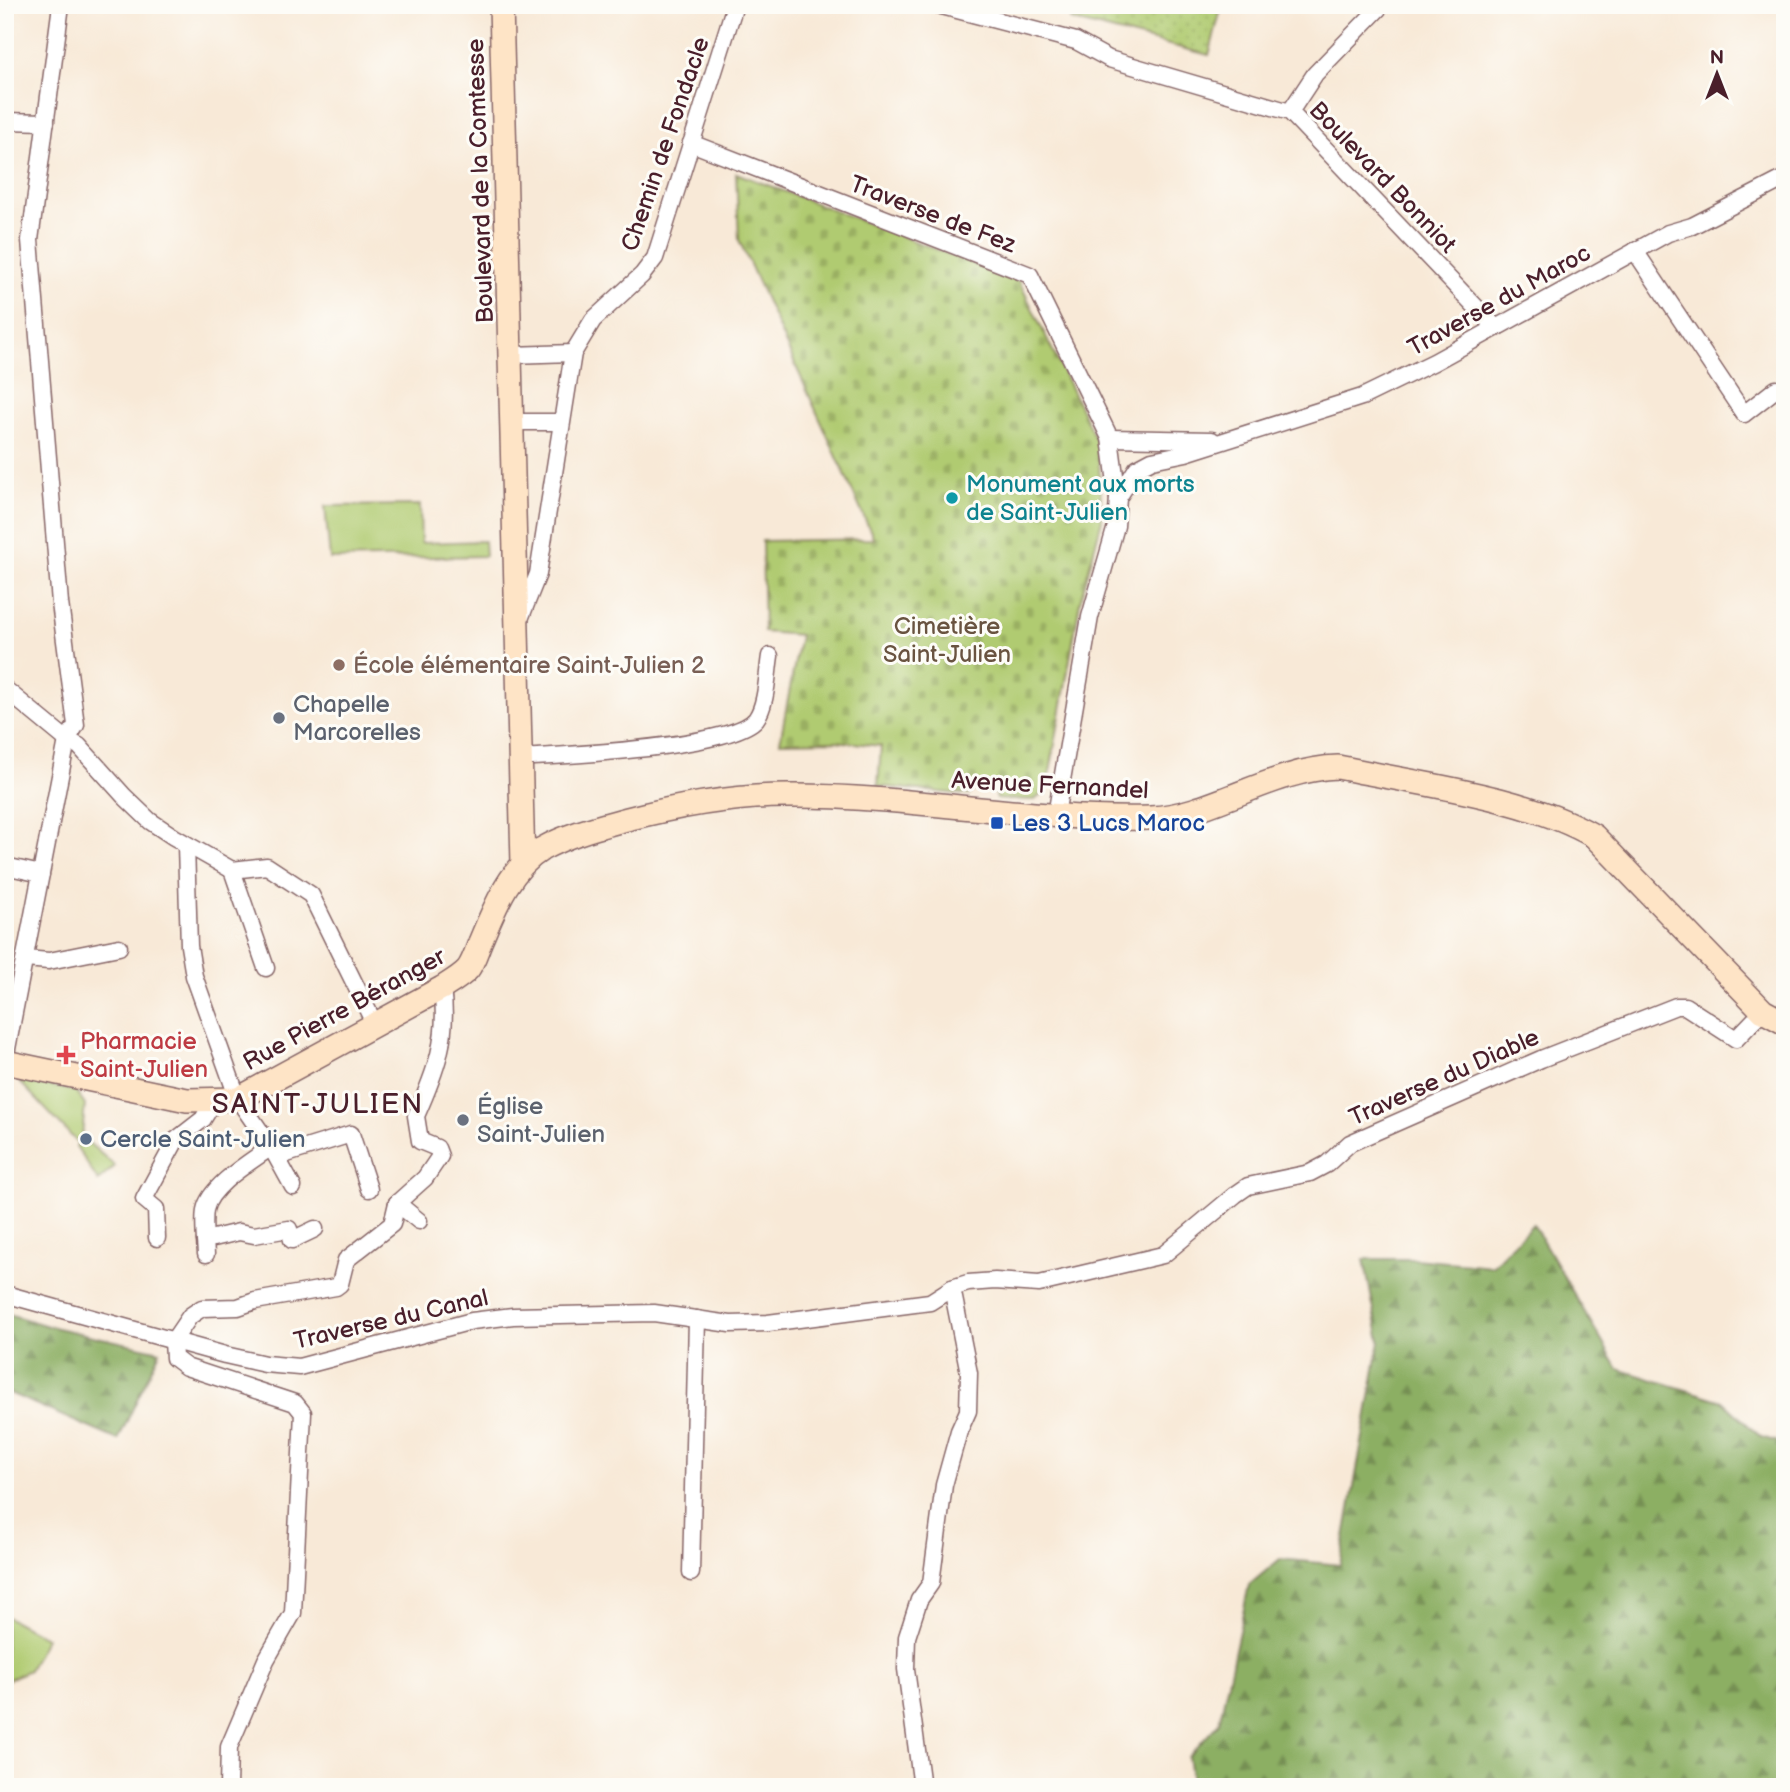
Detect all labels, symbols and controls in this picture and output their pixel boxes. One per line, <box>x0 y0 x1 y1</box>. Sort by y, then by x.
street label: Chemin de Fondacle <box>615 33 716 255</box>
street label: Boulevard de la Comtesse <box>461 38 500 324</box>
north arrow <box>1682 38 1752 108</box>
text: N <box>1710 47 1724 70</box>
street label: Boulevard Bonniot <box>1303 96 1463 260</box>
street label: Traverse de Fez <box>846 169 1020 260</box>
street label: Traverse du Maroc <box>1403 238 1596 363</box>
place label: Monument aux morts de Saint-Julien <box>966 470 1195 527</box>
marker: Monument aux morts de Saint-Julien <box>944 490 960 506</box>
park label: Cimetière Saint-Julien <box>883 612 1011 669</box>
place label: École élémentaire Saint-Julien 2 <box>353 650 705 680</box>
marker: École élémentaire Saint-Julien 2 <box>331 657 347 673</box>
place label: Chapelle Marcorelles <box>293 690 421 747</box>
marker: Chapelle Marcorelles <box>271 710 287 726</box>
street label: Avenue Fernandel <box>951 766 1149 805</box>
place label: Les 3 Lucs Maroc <box>1011 809 1205 838</box>
marker: Les 3 Lucs Maroc <box>989 815 1005 831</box>
street label: Rue Pierre Béranger <box>238 942 451 1077</box>
street label: Traverse du Diable <box>1345 1023 1544 1132</box>
place label: Pharmacie Saint-Julien <box>80 1027 208 1084</box>
marker: Pharmacie Saint-Julien <box>58 1047 74 1063</box>
district label: SAINT-JULIEN <box>212 1088 424 1121</box>
place label: Église Saint-Julien <box>477 1091 605 1149</box>
marker: Église Saint-Julien <box>455 1112 471 1128</box>
place label: Cercle Saint-Julien <box>100 1125 306 1154</box>
marker: Cercle Saint-Julien <box>78 1131 94 1147</box>
street label: Traverse du Canal <box>291 1283 491 1356</box>

